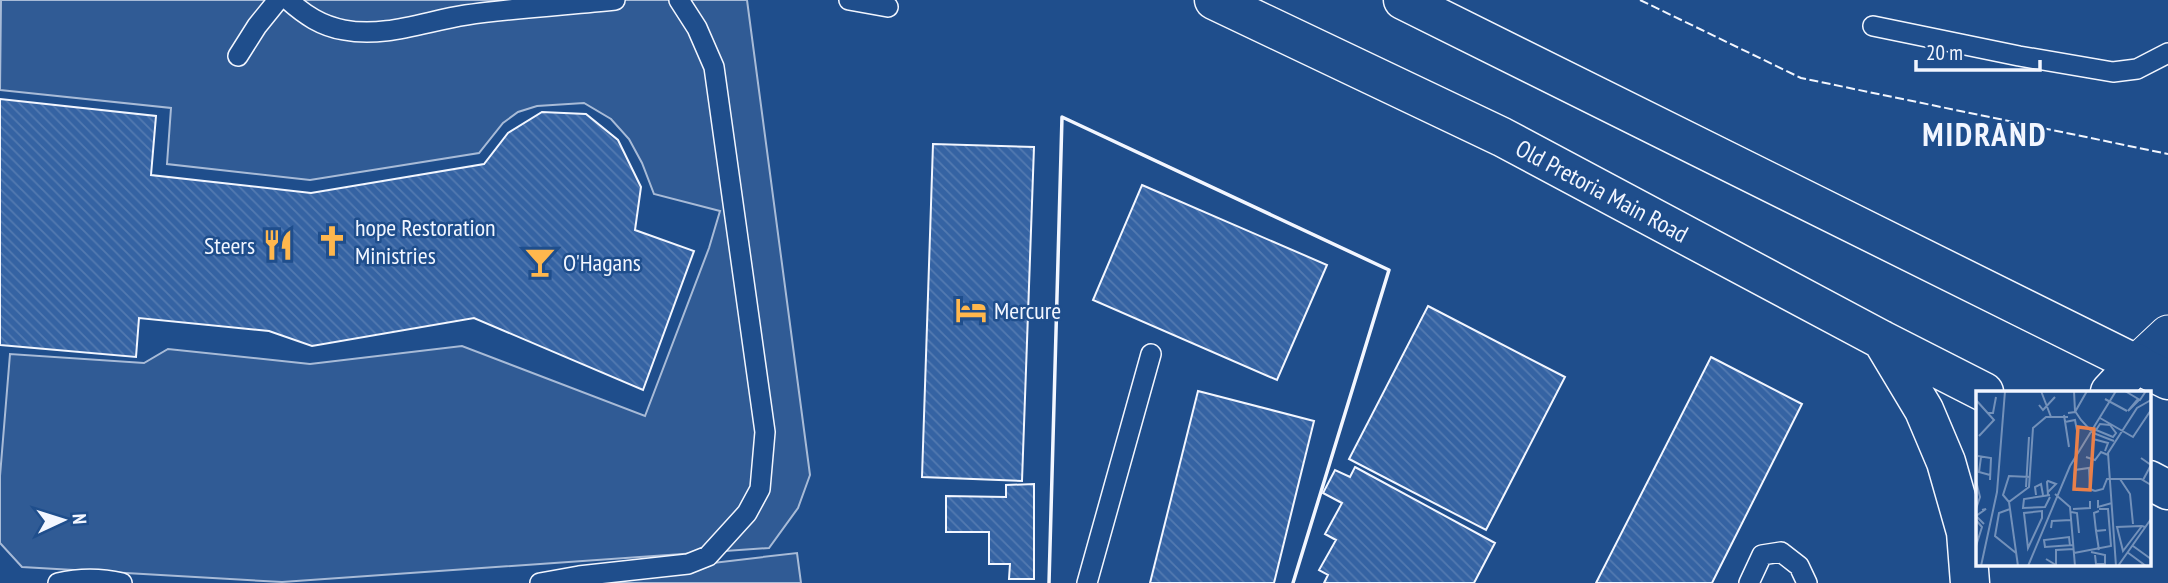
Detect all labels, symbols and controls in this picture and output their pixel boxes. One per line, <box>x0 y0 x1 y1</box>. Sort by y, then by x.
scale bar <box>1916 28 2040 72</box>
text: 20 m <box>1926 39 1963 66</box>
district label: MIDRAND <box>1922 113 2048 155</box>
street label: Old Pretoria Main Road <box>1510 133 1694 249</box>
place label: hope Restoration Ministries <box>355 212 496 271</box>
church icon: hope Restoration Ministries <box>315 224 349 258</box>
restaurant icon: Steers <box>261 228 295 262</box>
place label: Steers <box>204 230 255 261</box>
bar icon: O'Hagans <box>523 245 557 279</box>
place label: O'Hagans <box>563 247 641 278</box>
hotel icon: Mercure <box>954 293 988 327</box>
place label: Mercure <box>994 295 1061 326</box>
inset map <box>1976 391 2150 566</box>
north arrow <box>28 485 98 555</box>
text: N <box>68 513 92 525</box>

